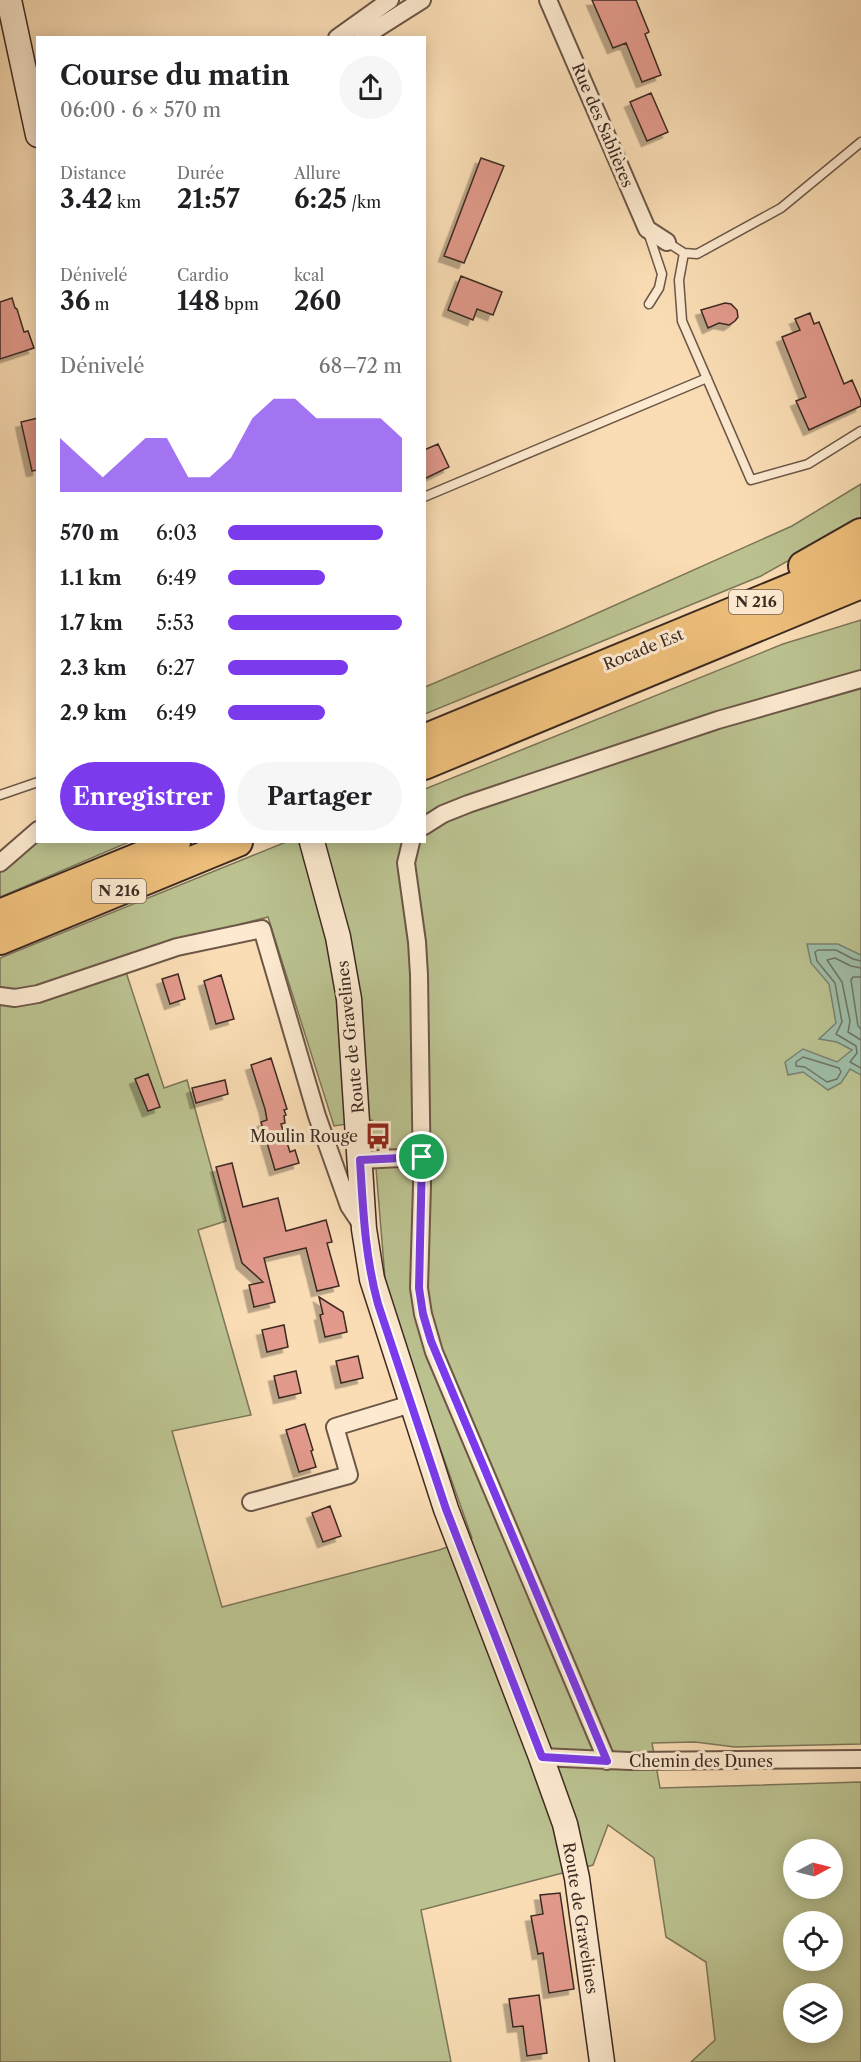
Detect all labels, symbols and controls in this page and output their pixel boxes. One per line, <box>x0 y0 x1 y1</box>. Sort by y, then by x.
button: share <box>339 56 402 119</box>
text: Course du matin <box>60 59 290 92</box>
street label: Rue des Sablières <box>568 60 638 190</box>
text: 06:00 · 6 × 570 m <box>60 98 221 122</box>
text: Distance <box>60 163 126 183</box>
text: Durée <box>177 163 224 183</box>
text: Allure <box>294 163 341 183</box>
text: 3.42 <box>60 183 113 215</box>
text: 21:57 <box>177 183 240 215</box>
text: 6:25 <box>294 183 347 215</box>
text: km <box>113 192 141 212</box>
text: /km <box>347 192 381 212</box>
text: Dénivelé <box>60 265 128 285</box>
text: Cardio <box>177 265 229 285</box>
text: kcal <box>294 265 324 285</box>
text: 36 <box>60 285 90 317</box>
text: 148 <box>177 285 220 317</box>
text: 260 <box>294 285 341 317</box>
text: m <box>90 294 109 314</box>
text: bpm <box>220 294 259 314</box>
text: Dénivelé <box>60 354 144 378</box>
text: 68–72 m <box>319 354 402 378</box>
text: 570 m <box>60 521 119 545</box>
text: 6:03 <box>156 521 197 545</box>
text: 1.1 km <box>60 566 122 590</box>
text: 6:49 <box>156 566 197 590</box>
road number: N 216 <box>729 590 783 614</box>
text: 1.7 km <box>60 611 123 635</box>
text: 5:53 <box>156 611 194 635</box>
street label: Rocade Est <box>600 624 686 674</box>
text: 2.3 km <box>60 656 127 680</box>
text: 6:27 <box>156 656 195 680</box>
text: 2.9 km <box>60 701 127 725</box>
text: 6:49 <box>156 701 197 725</box>
button: Enregistrer <box>60 762 225 831</box>
button: Partager <box>237 762 402 831</box>
road number: N 216 <box>92 879 146 903</box>
street label: Route de Gravelines <box>332 960 368 1114</box>
bus stop icon: Moulin Rouge <box>363 1121 393 1151</box>
place label: Moulin Rouge <box>250 1126 358 1146</box>
pin <box>396 1131 447 1182</box>
icon: arrive <box>405 1140 438 1173</box>
street label: Chemin des Dunes <box>629 1751 773 1771</box>
north arrow <box>783 1839 843 1899</box>
map controls <box>783 1839 843 2043</box>
street label: Route de Gravelines <box>559 1841 603 1995</box>
button: locate <box>783 1911 843 1971</box>
button: layers <box>783 1983 843 2043</box>

